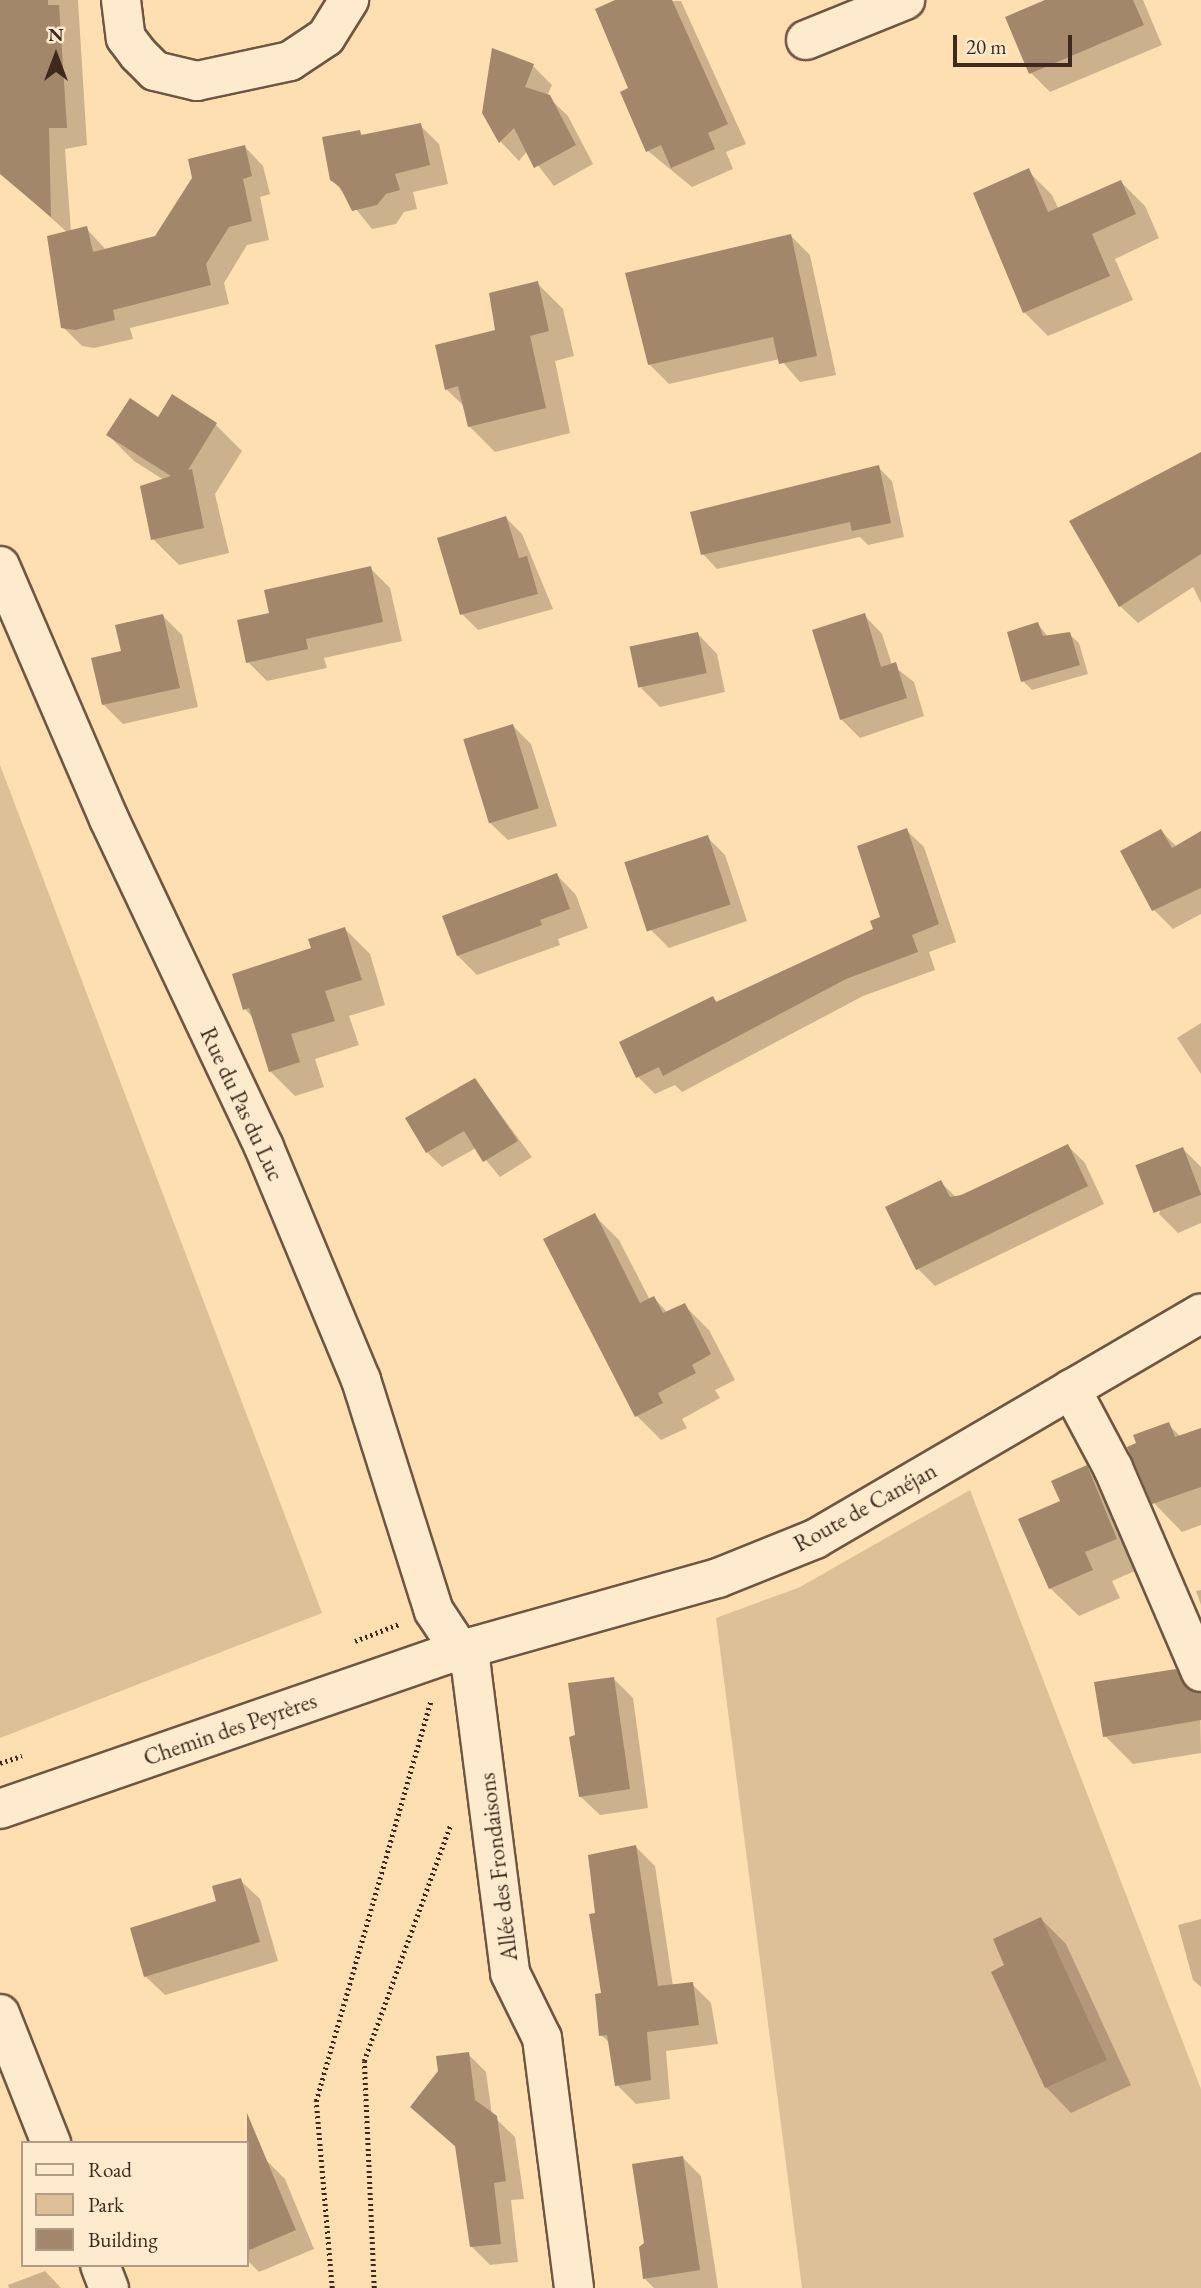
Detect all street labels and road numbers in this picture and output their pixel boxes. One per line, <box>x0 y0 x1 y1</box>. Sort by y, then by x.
street label: Rue du Pas du Luc <box>194 1023 290 1185</box>
street label: Route de Canéjan <box>789 1456 941 1558</box>
street label: Chemin des Peyrères <box>140 1686 320 1772</box>
street label: Allée des Frondaisons <box>473 1771 523 1963</box>

